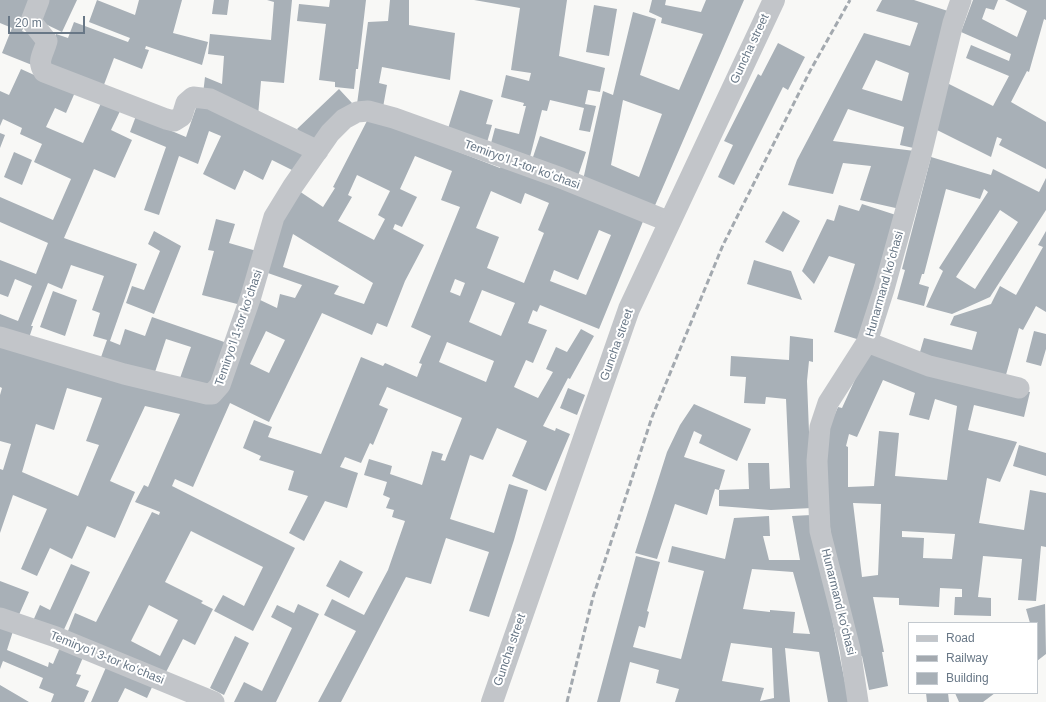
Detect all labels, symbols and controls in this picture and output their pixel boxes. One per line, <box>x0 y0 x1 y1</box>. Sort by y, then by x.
scale bar <box>10 8 87 34</box>
street label: Guncha street <box>728 12 772 86</box>
text: 20 m <box>15 16 42 30</box>
street label: Temiryoʻl 1-tor koʻchasi <box>462 137 582 193</box>
street label: Hunarmand koʻchasi <box>863 229 907 339</box>
street label: Temiryoʻl 1-tor koʻchasi <box>212 268 266 388</box>
street label: Guncha street <box>597 307 637 383</box>
street label: Hunarmand koʻchasi <box>818 547 858 657</box>
street label: Guncha street <box>491 612 529 688</box>
legend <box>908 622 1038 694</box>
street label: Temiryoʻl 3-tor koʻchasi <box>48 628 166 688</box>
text: Road <box>946 631 975 645</box>
text: Railway <box>946 651 988 665</box>
text: Building <box>946 671 989 685</box>

